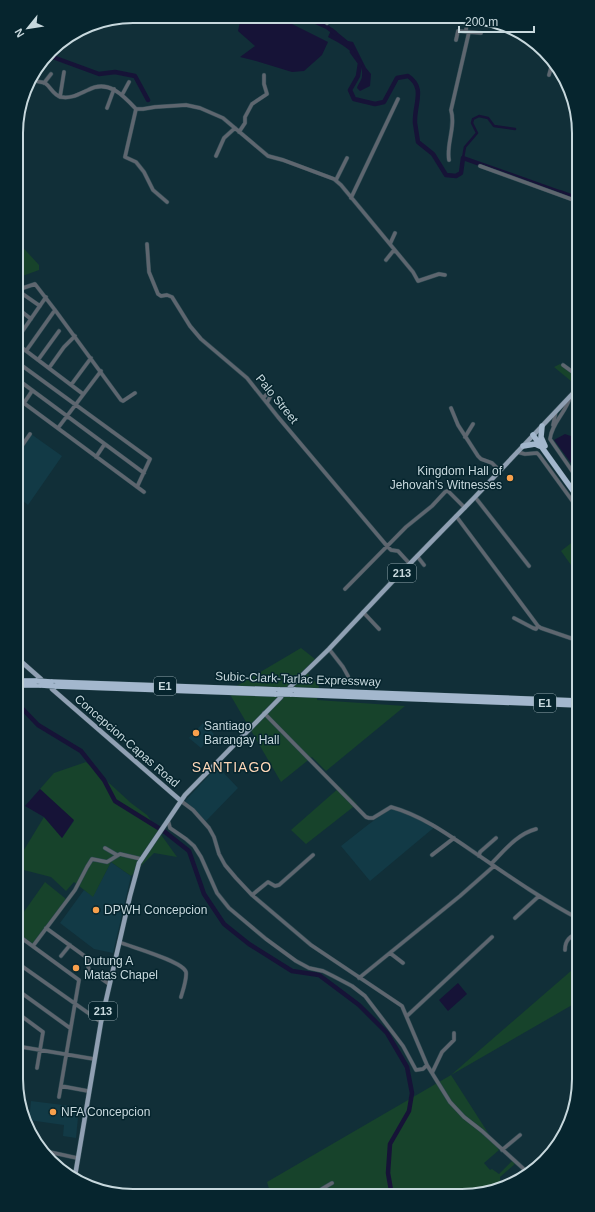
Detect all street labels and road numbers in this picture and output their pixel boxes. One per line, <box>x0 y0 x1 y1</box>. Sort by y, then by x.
street label: Palo Street <box>253 372 302 427</box>
road number: 213 <box>388 564 416 582</box>
street label: Subic-Clark-Tarlac Expressway <box>215 669 381 689</box>
road number: E1 <box>154 677 176 695</box>
street label: Concepcion-Capas Road <box>72 692 182 790</box>
road number: E1 <box>534 694 556 712</box>
road number: 213 <box>89 1002 117 1020</box>

